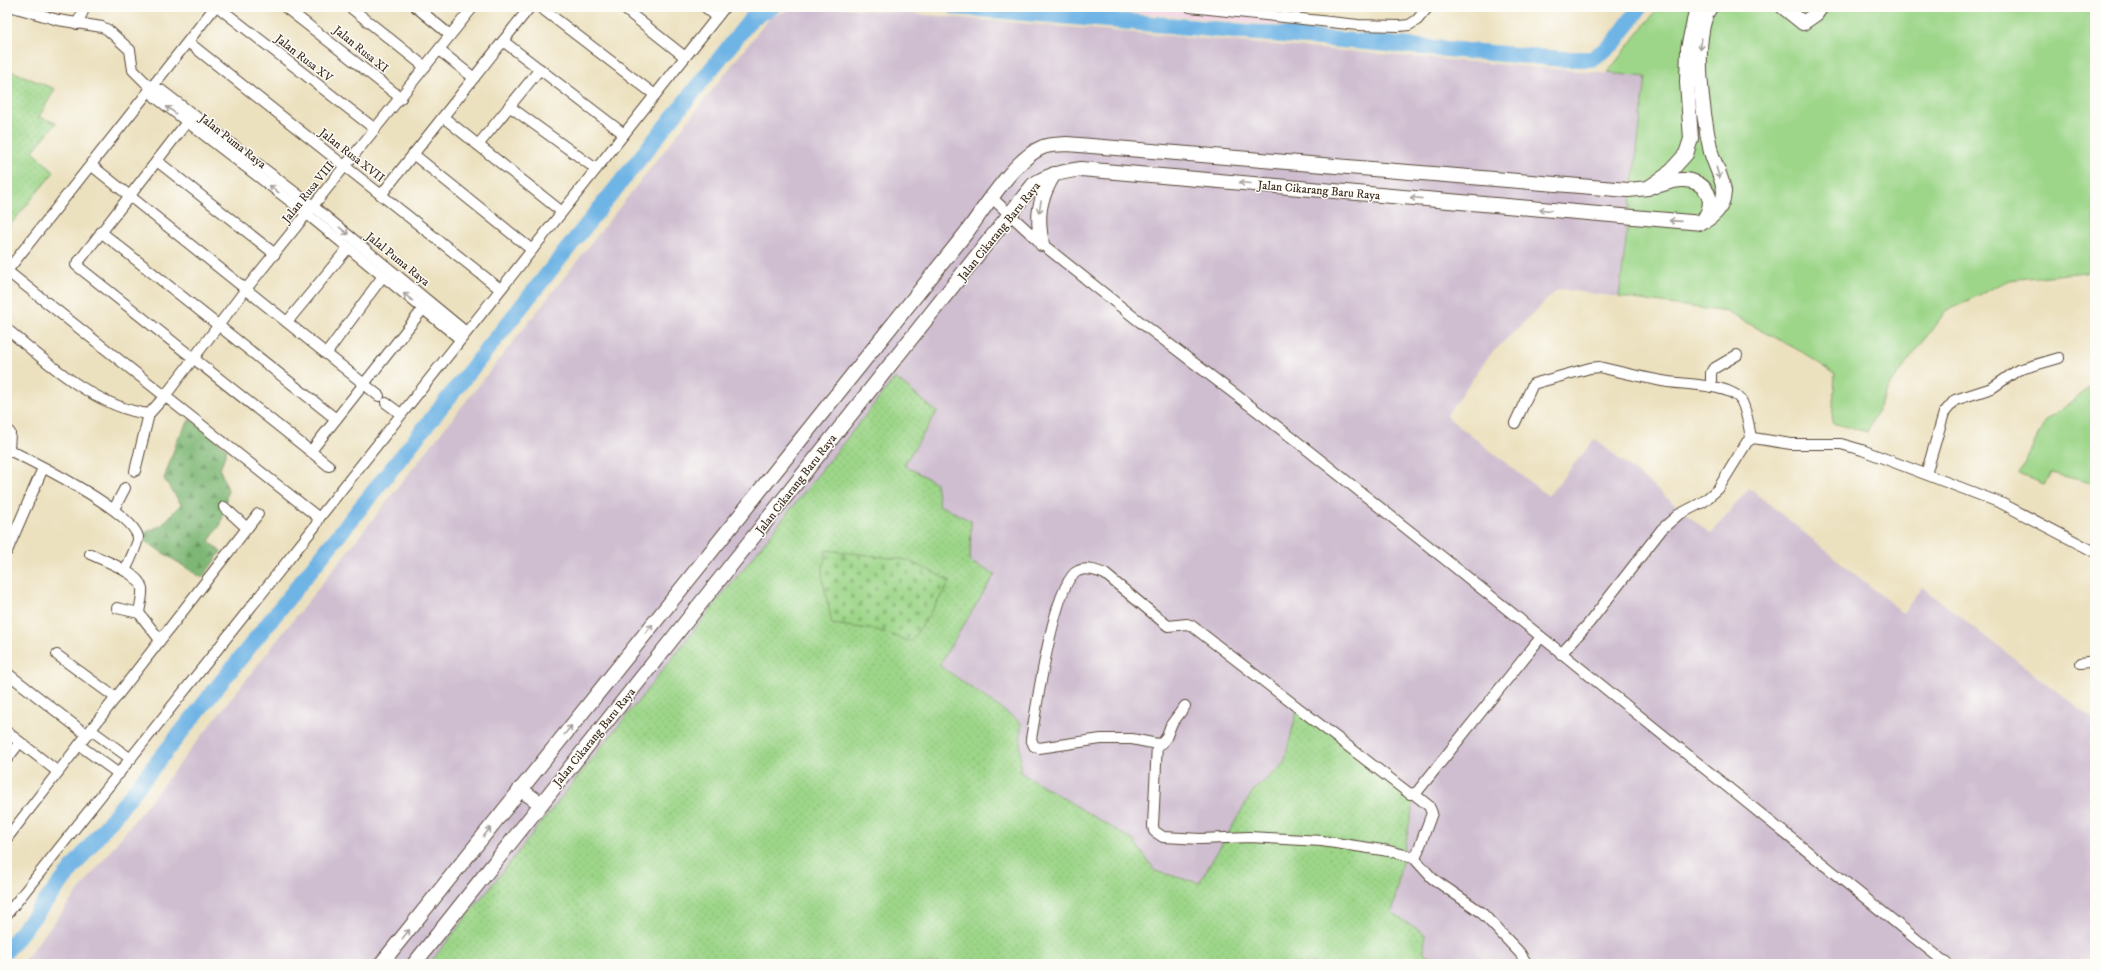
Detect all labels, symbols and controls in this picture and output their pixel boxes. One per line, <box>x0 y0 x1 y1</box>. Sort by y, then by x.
street label: Jalan Rusa XI <box>329 22 391 76</box>
street label: Jalan Rusa XV <box>271 31 336 86</box>
one-way arrow <box>1697 37 1705 50</box>
one-way arrow <box>166 106 177 114</box>
street label: Jalan Puma Raya <box>196 110 270 173</box>
street label: Jalan Rusa XVII <box>315 125 387 186</box>
street label: Jalan Rusa VIII <box>278 158 338 227</box>
one-way arrow <box>1715 166 1722 179</box>
street label: Jalan Cikarang Baru Raya <box>954 178 1044 285</box>
street label: Jalan Cikarang Baru Raya <box>1256 178 1382 203</box>
one-way arrow <box>1239 180 1252 187</box>
one-way arrow <box>269 185 280 193</box>
one-way arrow <box>1410 195 1423 202</box>
one-way arrow <box>1036 200 1044 213</box>
one-way arrow <box>1539 206 1552 214</box>
one-way arrow <box>1669 217 1682 224</box>
one-way arrow <box>339 227 349 236</box>
street label: Jalal Puma Raya <box>362 228 433 290</box>
one-way arrow <box>403 293 414 301</box>
street label: Jalan Cikarang Baru Raya <box>752 431 841 538</box>
one-way arrow <box>645 623 653 634</box>
street label: Jalan Cikarang Baru Raya <box>549 684 639 791</box>
one-way arrow <box>564 725 572 736</box>
one-way arrow <box>482 826 491 837</box>
one-way arrow <box>401 928 410 939</box>

